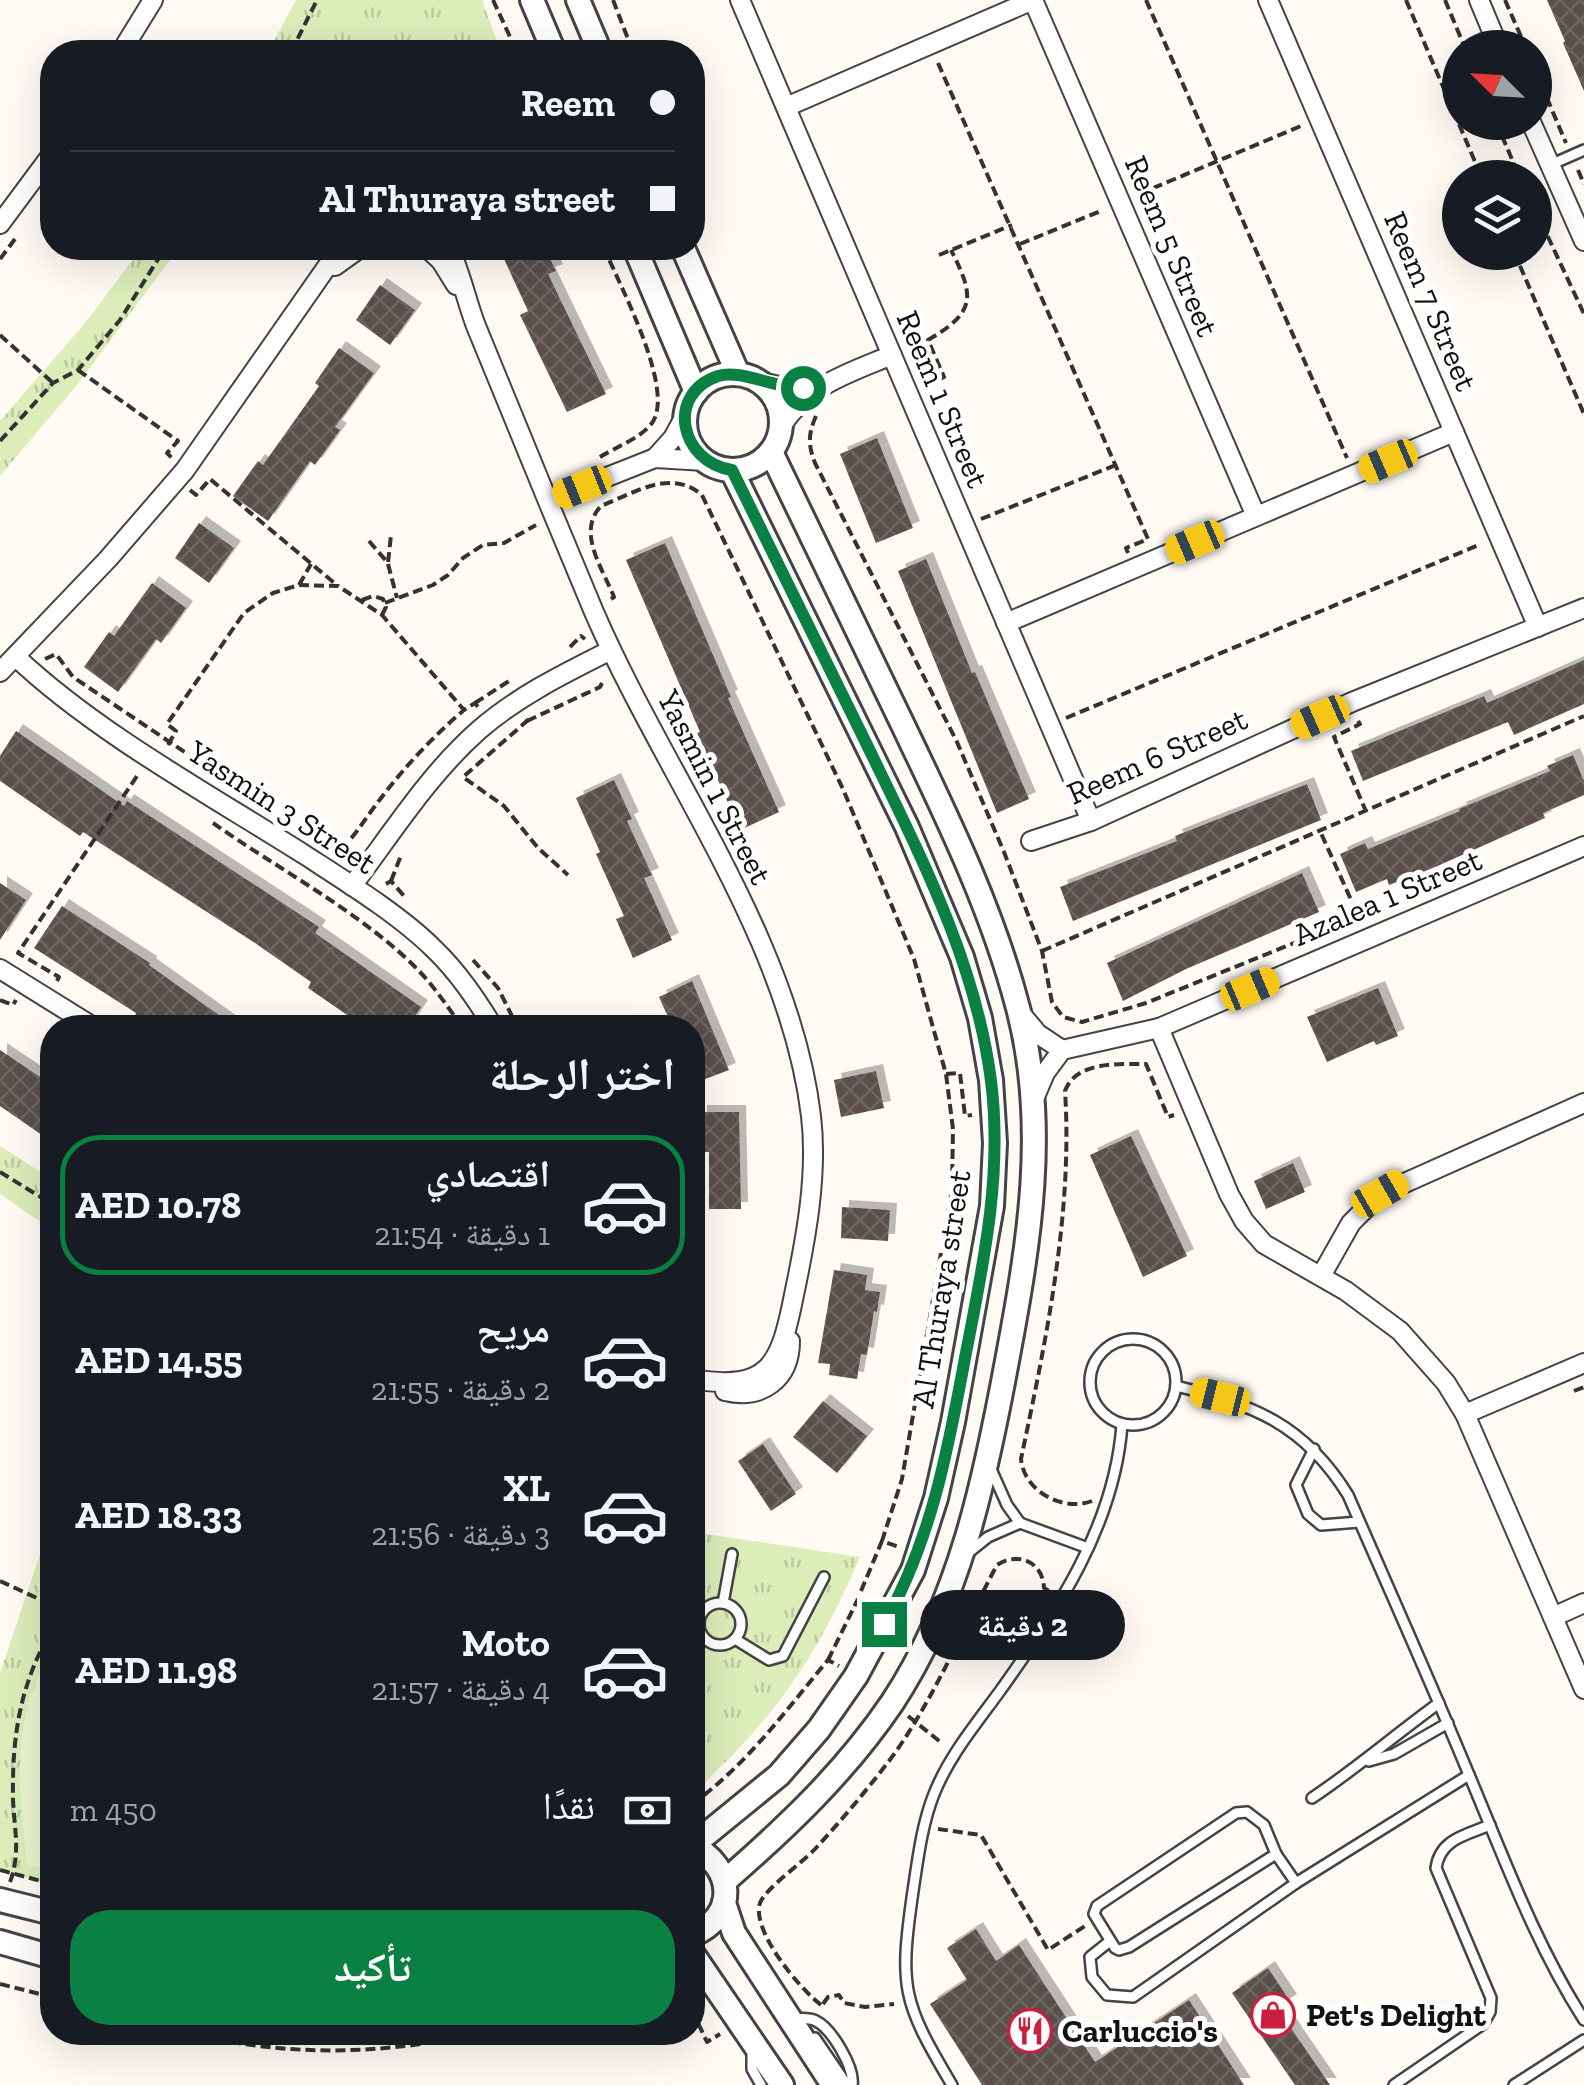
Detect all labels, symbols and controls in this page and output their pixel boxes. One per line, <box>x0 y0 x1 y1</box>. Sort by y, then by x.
north arrow <box>1442 30 1552 140</box>
map controls <box>1442 30 1552 270</box>
text: Reem <box>521 80 615 126</box>
street label: Reem 5 Street <box>1117 150 1227 342</box>
button: layers <box>1442 160 1552 270</box>
text: Al Thuraya street <box>319 176 615 222</box>
street label: Reem 7 Street <box>1376 206 1486 396</box>
street label: Reem 1 Street <box>889 305 997 493</box>
route start <box>781 366 826 411</box>
car <box>1355 435 1421 487</box>
car <box>549 462 615 512</box>
car <box>1162 516 1228 568</box>
street label: Yasmin 1 Street <box>649 683 780 891</box>
car <box>1286 691 1354 743</box>
street label: Reem 6 Street <box>1061 699 1253 813</box>
street label: Yasmin 3 Street <box>180 732 383 882</box>
street label: Azalea 1 Street <box>1287 840 1487 954</box>
car <box>1217 963 1283 1015</box>
text: اختر الرحلة <box>489 1048 675 1102</box>
text: اقتصادي <box>426 1151 550 1197</box>
icon: car <box>580 1160 670 1250</box>
car <box>1347 1166 1413 1222</box>
street label: Al Thuraya street <box>903 1167 979 1411</box>
text: AED 10.78 <box>75 1182 241 1228</box>
text: 1 دقيقة · 21:54 <box>374 1215 550 1253</box>
text: مريح <box>476 1306 550 1352</box>
icon: car <box>580 1315 670 1405</box>
text: AED 14.55 <box>75 1337 243 1383</box>
text: 2 دقيقة · 21:55 <box>371 1370 550 1408</box>
car <box>1187 1375 1253 1419</box>
text: XL <box>503 1465 550 1511</box>
icon: car <box>580 1470 670 1560</box>
text: AED 18.33 <box>75 1492 242 1538</box>
text: 3 دقيقة · 21:56 <box>371 1515 550 1553</box>
callout: 2 دقيقة <box>919 1589 1124 1659</box>
route end <box>862 1602 907 1647</box>
text: 2 دقيقة <box>977 1606 1068 1644</box>
text: Moto <box>462 1620 550 1666</box>
icon: car <box>580 1625 670 1715</box>
text: AED 11.98 <box>75 1647 237 1693</box>
text: 4 دقيقة · 21:57 <box>371 1670 550 1708</box>
text: نقدًا <box>543 1783 595 1829</box>
icon: cash <box>620 1783 675 1838</box>
text: 450 m <box>70 1791 157 1829</box>
button: تأكيد <box>70 1910 675 2025</box>
shop icon: Pet's Delight <box>1250 1992 1296 2038</box>
place label: Pet's Delight <box>1306 1996 1486 2034</box>
restaurant icon: Carluccio's <box>1007 2008 1053 2054</box>
place label: Carluccio's <box>1062 2012 1218 2050</box>

